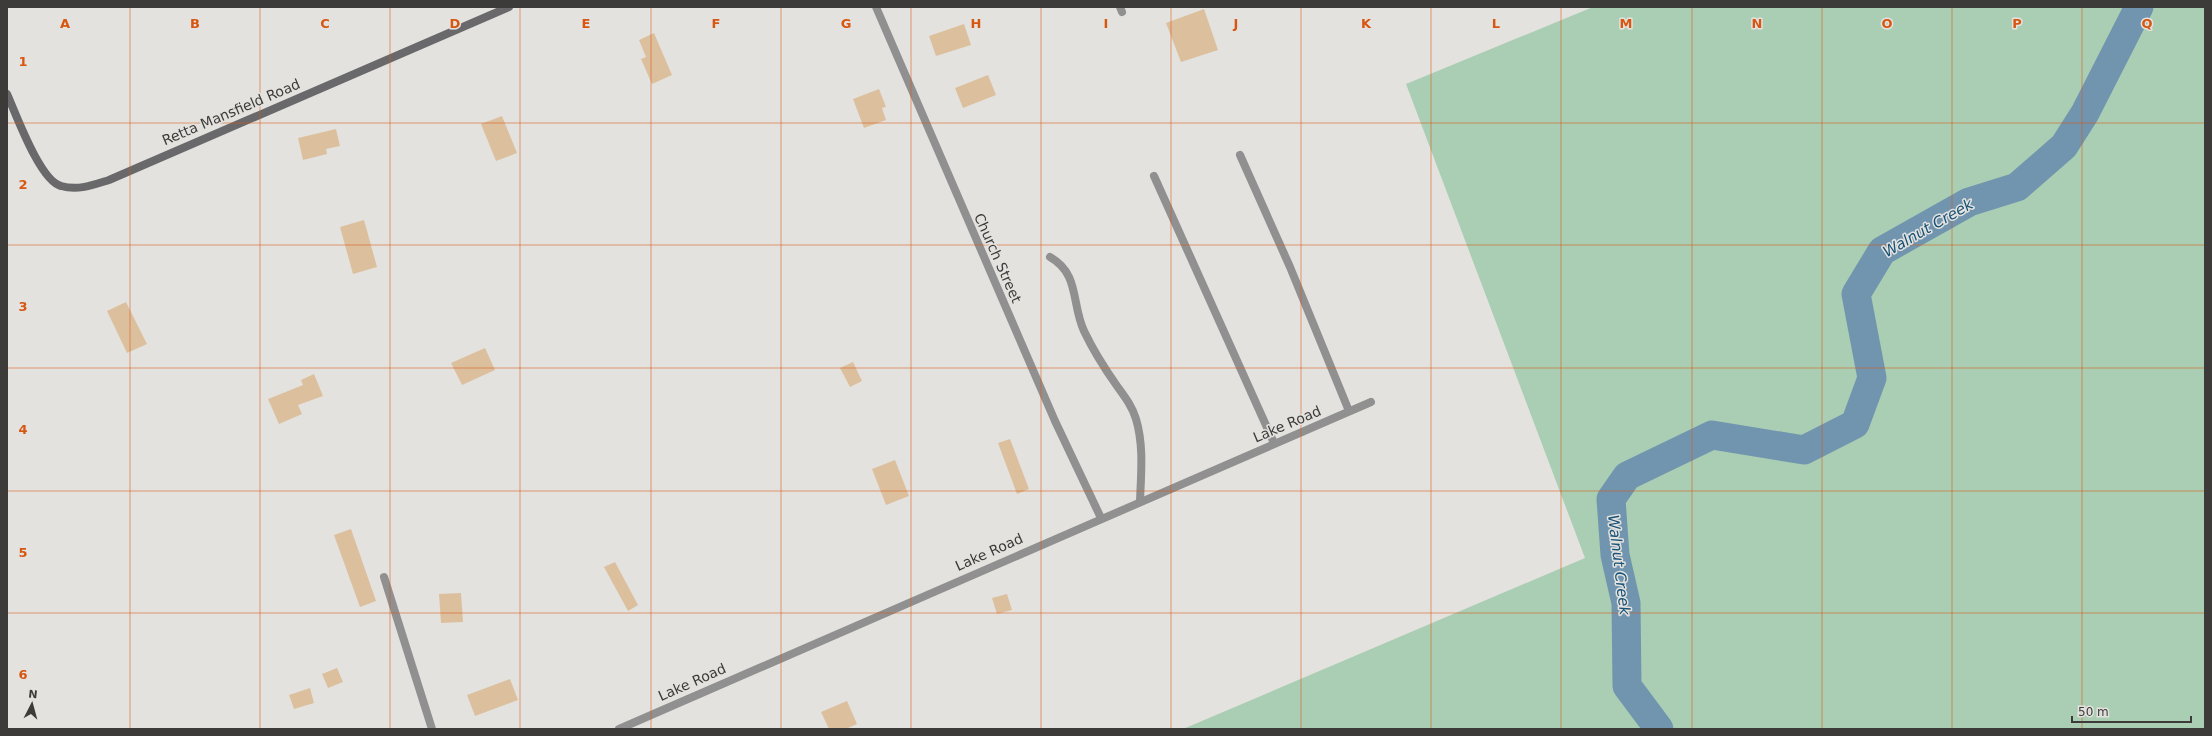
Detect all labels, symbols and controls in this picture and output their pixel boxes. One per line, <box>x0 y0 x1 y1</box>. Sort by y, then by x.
text: A <box>60 16 70 31</box>
text: B <box>190 16 200 31</box>
text: C <box>320 16 330 31</box>
text: D <box>450 16 461 31</box>
text: E <box>582 16 590 31</box>
text: F <box>712 16 720 31</box>
text: G <box>841 16 851 31</box>
text: H <box>971 16 981 31</box>
text: I <box>1104 16 1108 31</box>
text: J <box>1233 16 1238 31</box>
text: K <box>1361 16 1372 31</box>
text: L <box>1492 16 1500 31</box>
text: M <box>1620 16 1632 31</box>
text: N <box>1752 16 1762 31</box>
text: O <box>1881 16 1893 31</box>
text: P <box>2012 16 2022 31</box>
text: Q <box>2141 16 2153 31</box>
text: 1 <box>18 54 28 69</box>
street label: Retta Mansfield Road <box>160 76 302 148</box>
text: 2 <box>18 177 28 192</box>
water label: Walnut Creek <box>1880 194 1977 261</box>
street label: Church Street <box>971 211 1025 306</box>
text: 3 <box>18 299 28 314</box>
street label: Lake Road <box>1251 403 1323 445</box>
text: 4 <box>18 422 28 437</box>
water label: Walnut Creek <box>1604 514 1634 617</box>
street label: Lake Road <box>953 530 1025 574</box>
text: 5 <box>18 545 28 560</box>
street label: Lake Road <box>656 660 728 704</box>
text: 6 <box>18 667 28 682</box>
north arrow <box>12 684 52 724</box>
text: N <box>28 688 38 701</box>
scale bar <box>2072 698 2191 724</box>
text: 50 m <box>2078 705 2109 719</box>

